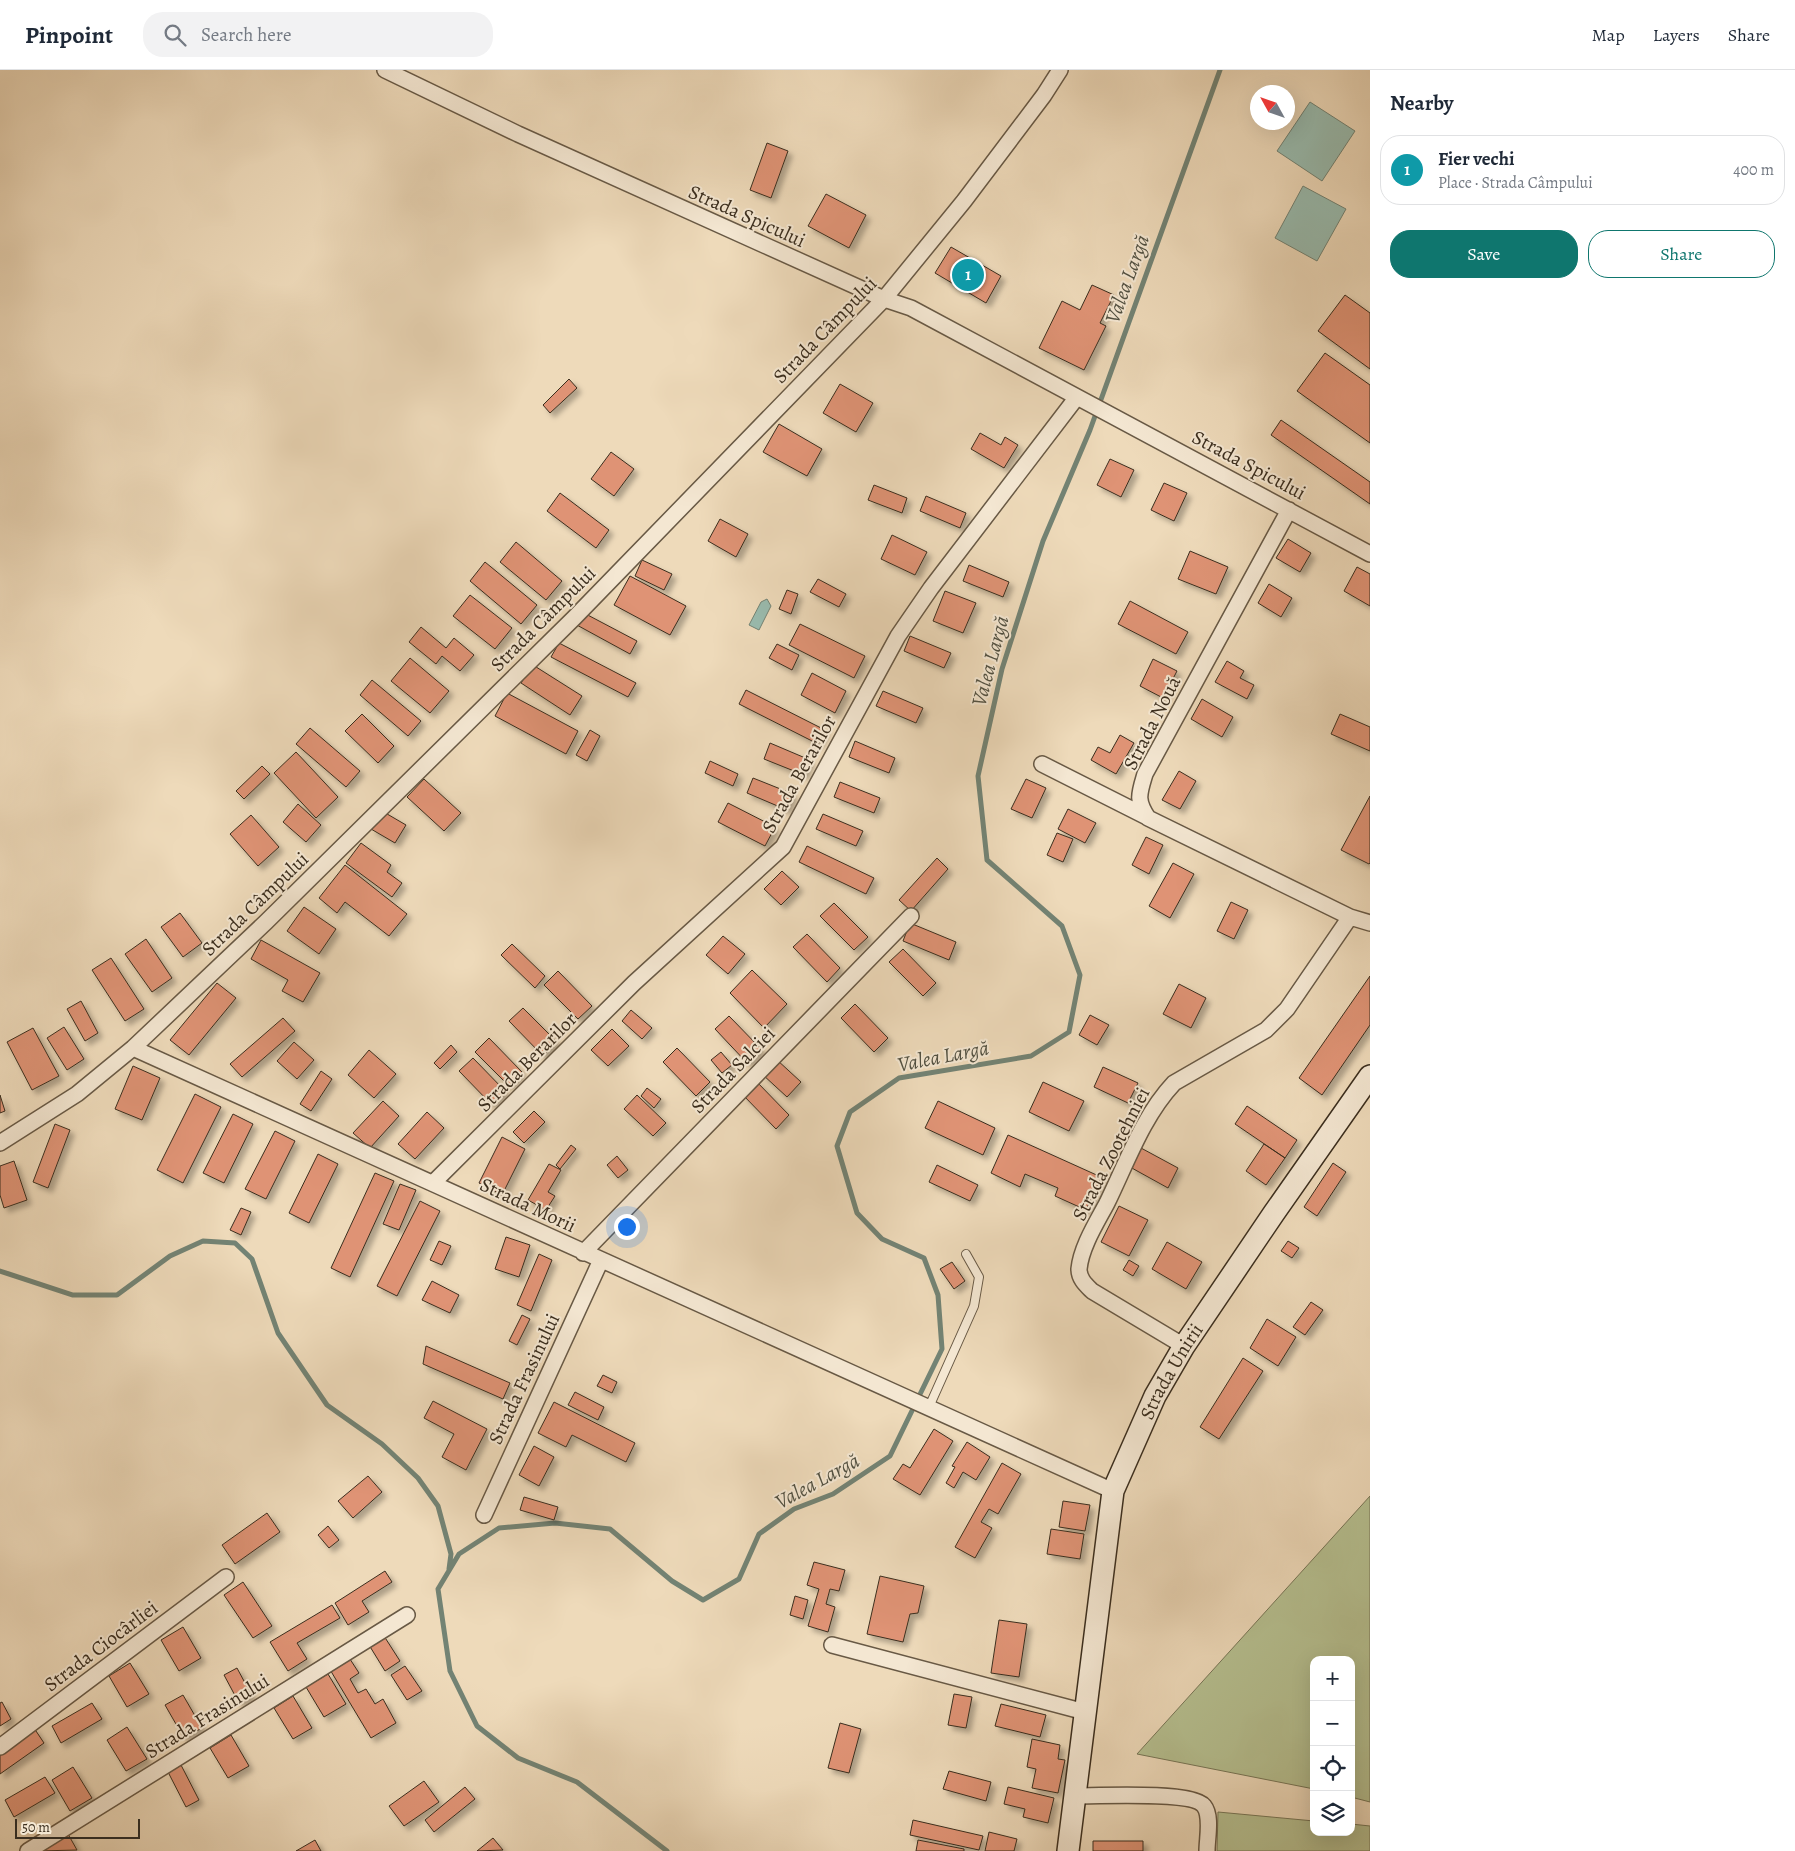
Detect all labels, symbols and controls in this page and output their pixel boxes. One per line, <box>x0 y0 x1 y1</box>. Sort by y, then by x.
search box <box>143 12 493 57</box>
text: Pinpoint <box>25 19 113 51</box>
icon: search <box>161 21 189 49</box>
text: Search here <box>201 22 291 48</box>
text: Map <box>1592 23 1625 47</box>
text: Layers <box>1653 23 1700 47</box>
text: Share <box>1728 23 1770 47</box>
north arrow <box>1250 85 1295 130</box>
text: Nearby <box>1390 89 1453 117</box>
text: Fier vechi <box>1438 146 1515 172</box>
text: 1 <box>1404 159 1410 181</box>
text: 400 m <box>1733 159 1774 181</box>
text: Place · Strada Câmpului <box>1438 172 1593 194</box>
street label: Strada Spicului <box>684 178 810 254</box>
water label: Valea Largă <box>1098 230 1156 327</box>
button: Save <box>1390 230 1578 278</box>
button: Share <box>1588 230 1775 278</box>
pin: 1 <box>952 256 984 294</box>
street label: Strada Câmpului <box>767 271 883 389</box>
street label: Strada Spicului <box>1187 424 1311 506</box>
street label: Strada Câmpului <box>484 560 602 678</box>
water label: Valea Largă <box>965 612 1016 709</box>
street label: Strada Nouă <box>1117 671 1188 775</box>
street label: Strada Berarilor <box>755 710 843 838</box>
street label: Strada Câmpului <box>196 846 314 962</box>
street label: Strada Berarilor <box>471 1006 583 1118</box>
street label: Strada Salciei <box>685 1021 781 1119</box>
water label: Valea Largă <box>895 1033 991 1079</box>
street label: Strada Zootehniei <box>1066 1083 1156 1225</box>
street label: Strada Morii <box>475 1171 581 1239</box>
your location <box>614 1214 640 1240</box>
street label: Strada Frasinului <box>482 1309 566 1449</box>
street label: Strada Unirii <box>1133 1318 1209 1424</box>
water label: Valea Largă <box>770 1446 865 1516</box>
street label: Strada Ciocârliei <box>39 1594 163 1698</box>
map controls <box>1310 1656 1355 1836</box>
button: + <box>1310 1656 1355 1701</box>
street label: Strada Frasinului <box>140 1667 274 1765</box>
button: − <box>1310 1701 1355 1746</box>
button: locate <box>1310 1746 1355 1791</box>
button: layers <box>1310 1791 1355 1836</box>
scale bar <box>15 1816 140 1839</box>
text: 50 m <box>22 1818 50 1837</box>

